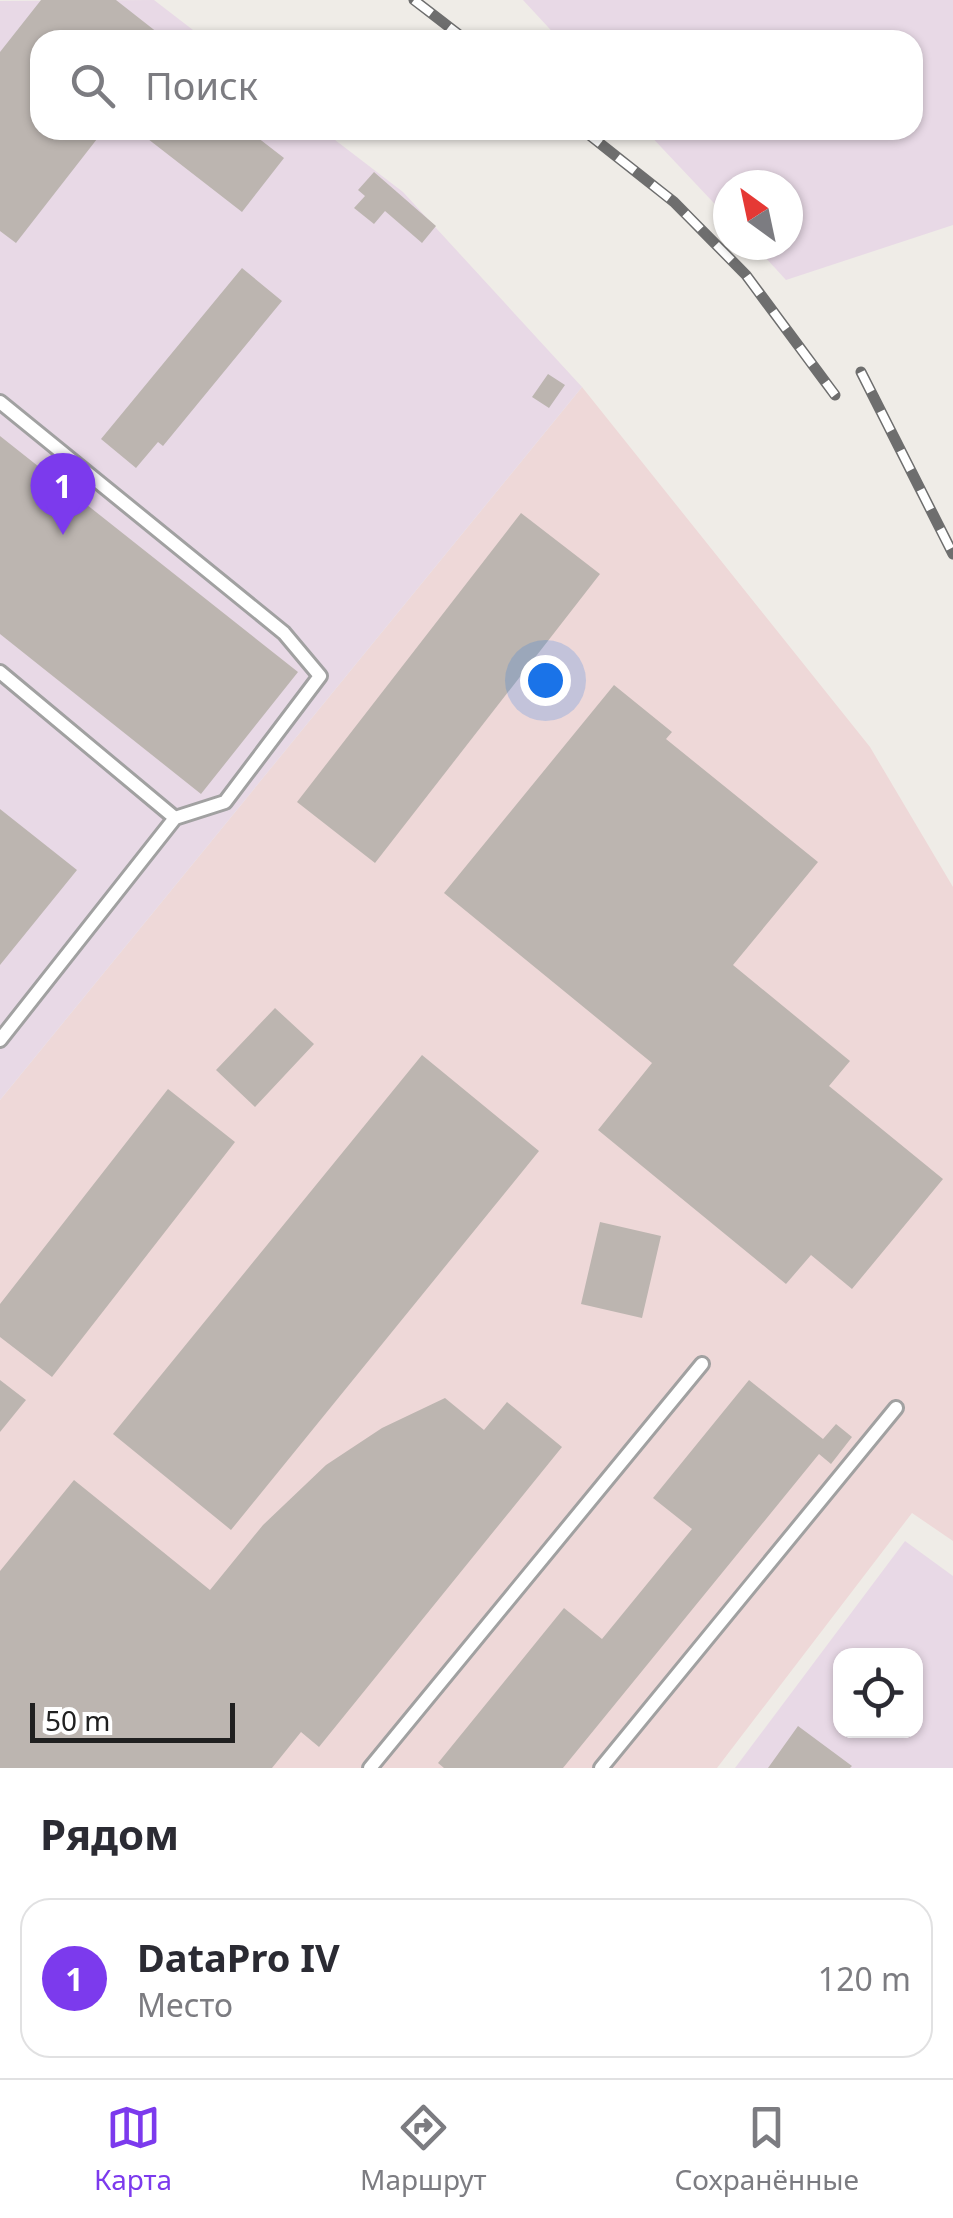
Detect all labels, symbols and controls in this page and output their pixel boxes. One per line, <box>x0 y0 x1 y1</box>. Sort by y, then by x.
search box <box>30 30 923 140</box>
icon: search <box>65 58 120 113</box>
text: Поиск <box>145 59 258 111</box>
north arrow <box>713 170 803 260</box>
pin: 1 <box>30 452 96 535</box>
your location <box>520 655 571 706</box>
map controls <box>833 1648 923 1738</box>
button: locate <box>833 1648 923 1738</box>
scale bar <box>30 1698 235 1742</box>
text: 50 m <box>45 1701 111 1739</box>
text: Рядом <box>40 1805 179 1862</box>
text: DataPro IV <box>137 1931 340 1983</box>
text: 1 <box>65 1957 84 2000</box>
text: 120 m <box>818 1957 911 2000</box>
text: Место <box>137 1983 233 2026</box>
tab: Карта <box>94 2100 172 2198</box>
tab: Маршрут <box>360 2100 487 2198</box>
tab: Сохранённые <box>674 2100 859 2198</box>

